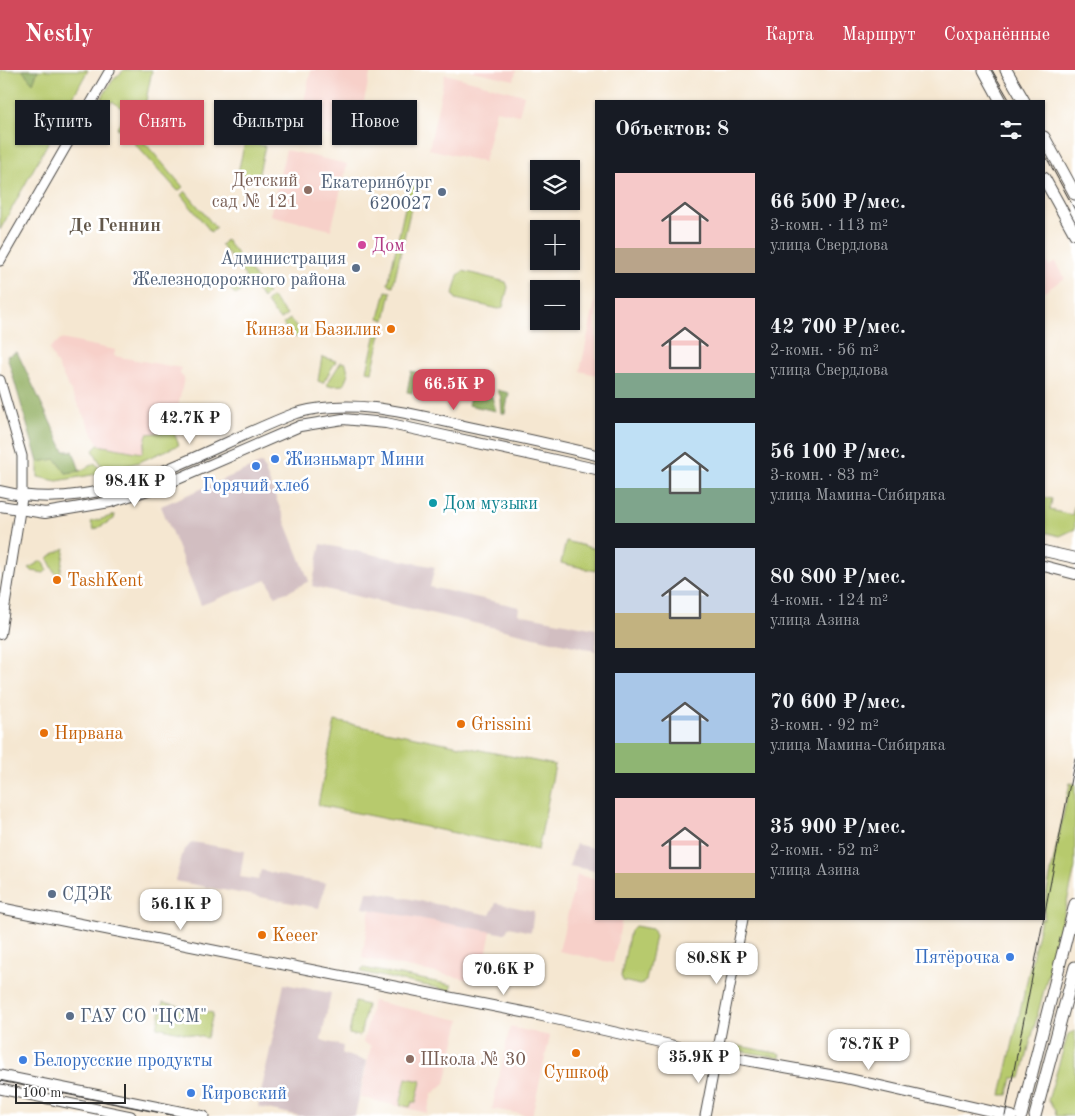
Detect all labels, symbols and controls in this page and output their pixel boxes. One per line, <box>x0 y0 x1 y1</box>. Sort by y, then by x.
text: Nestly <box>25 23 94 47</box>
text: Карта <box>765 26 814 44</box>
text: Маршрут <box>842 26 916 44</box>
text: Сохранённые <box>944 26 1050 44</box>
chip: Купить <box>15 100 110 145</box>
chip: Снять <box>120 100 204 145</box>
chip: Фильтры <box>214 100 322 145</box>
chip: Новое <box>332 100 417 145</box>
icon: filters <box>997 116 1025 144</box>
text: Объектов: 8 <box>615 119 729 140</box>
map controls <box>530 160 580 330</box>
button: layers <box>530 160 580 210</box>
place label: Детский сад № 121 <box>212 172 298 211</box>
place label: Екатеринбург 620027 <box>320 174 432 213</box>
marker: Детский сад № 121 <box>302 184 314 196</box>
marker: Екатеринбург 620027 <box>436 186 448 198</box>
text: 66 500 ₽/мес. <box>770 192 906 213</box>
icon: home <box>655 193 715 253</box>
district label: Де Геннин <box>69 217 161 236</box>
text: 3-комн. · 113 m² <box>770 218 888 234</box>
button: + <box>530 220 580 270</box>
place label: Дом <box>372 237 405 255</box>
text: улица Свердлова <box>770 238 888 254</box>
marker: Дом <box>356 239 368 251</box>
place label: Администрация Железнодорожного района <box>132 250 346 289</box>
marker: Администрация Железнодорожного района <box>350 262 362 274</box>
button: − <box>530 280 580 330</box>
text: 42 700 ₽/мес. <box>770 317 906 338</box>
icon: home <box>655 318 715 378</box>
place label: Кинза и Базилик <box>245 321 381 339</box>
marker: Кинза и Базилик <box>385 323 397 335</box>
text: 2-комн. · 56 m² <box>770 343 879 359</box>
text: улица Свердлова <box>770 363 888 379</box>
pin: 66.5K ₽ <box>408 368 500 411</box>
text: 66.5K ₽ <box>424 377 484 393</box>
pin: 42.7K ₽ <box>144 402 236 445</box>
text: 42.7K ₽ <box>160 411 220 427</box>
text: 56 100 ₽/мес. <box>770 442 906 463</box>
icon: home <box>655 443 715 503</box>
place label: Жизньмарт Мини <box>285 451 424 469</box>
marker: Жизньмарт Мини <box>269 453 281 465</box>
marker: Горячий хлеб <box>250 460 262 472</box>
pin: 98.4K ₽ <box>89 466 181 508</box>
text: 3-комн. · 83 m² <box>770 468 879 484</box>
text: 98.4K ₽ <box>105 474 165 490</box>
place label: Горячий хлеб <box>202 477 310 495</box>
text: улица Мамина-Сибиряка <box>770 488 946 504</box>
place label: Дом музыки <box>443 495 538 513</box>
marker: Дом музыки <box>427 497 439 509</box>
text: 80 800 ₽/мес. <box>770 567 906 588</box>
icon: home <box>655 568 715 628</box>
place label: TashKent <box>67 572 143 590</box>
marker: TashKent <box>51 574 63 586</box>
text: 4-комн. · 124 m² <box>770 593 888 609</box>
text: улица Азина <box>770 613 860 629</box>
text: 70 600 ₽/мес. <box>770 692 906 713</box>
icon: home <box>655 693 715 753</box>
place label: Grissini <box>471 716 531 734</box>
marker: Grissini <box>455 718 467 730</box>
text: 3-комн. · 92 m² <box>770 718 879 734</box>
place label: Нирвана <box>54 725 124 743</box>
marker: Нирвана <box>38 727 50 739</box>
text: улица Мамина-Сибиряка <box>770 738 946 754</box>
text: 35 900 ₽/мес. <box>770 817 906 838</box>
icon: home <box>655 818 715 878</box>
text: 2-комн. · 52 m² <box>770 843 879 859</box>
text: улица Азина <box>770 863 860 879</box>
place label: СДЭК <box>62 886 112 904</box>
marker: СДЭК <box>46 888 58 900</box>
pin: 56.1K ₽ <box>135 888 227 931</box>
text: 56.1K ₽ <box>151 897 211 913</box>
place label: Keeer <box>272 927 318 945</box>
marker: Keeer <box>256 929 268 941</box>
pin: 80.8K ₽ <box>671 942 763 985</box>
place label: Пятёрочка <box>915 949 1000 967</box>
text: 80.8K ₽ <box>687 951 747 967</box>
marker: Пятёрочка <box>1004 951 1016 963</box>
pin: 70.6K ₽ <box>458 954 550 996</box>
text: 70.6K ₽ <box>474 962 534 978</box>
place label: ГАУ СО "ЦСМ" <box>80 1008 207 1026</box>
marker: ГАУ СО "ЦСМ" <box>64 1010 76 1022</box>
pin: 78.7K ₽ <box>823 1028 915 1071</box>
text: 78.7K ₽ <box>839 1037 899 1053</box>
pin: 35.9K ₽ <box>653 1042 745 1084</box>
marker: Сушкоф <box>570 1047 582 1059</box>
text: 35.9K ₽ <box>669 1050 729 1066</box>
place label: Школа № 30 <box>420 1051 526 1069</box>
place label: Белорусские продукты <box>33 1052 213 1070</box>
marker: Школа № 30 <box>404 1053 416 1065</box>
marker: Белорусские продукты <box>17 1054 29 1066</box>
place label: Сушкоф <box>543 1064 609 1083</box>
scale bar <box>15 1081 126 1104</box>
place label: Кировский <box>201 1085 287 1103</box>
text: 100 m <box>22 1086 61 1100</box>
marker: Кировский <box>185 1087 197 1099</box>

